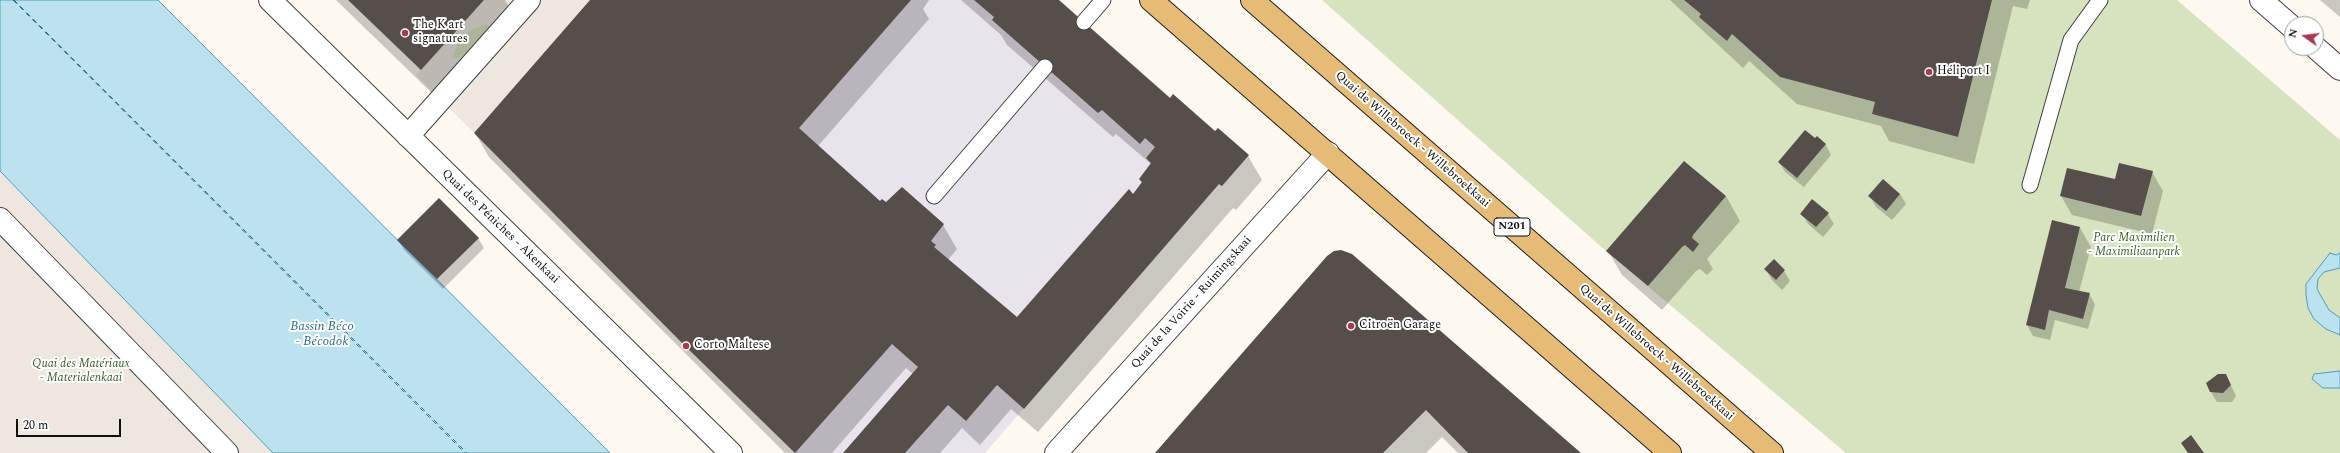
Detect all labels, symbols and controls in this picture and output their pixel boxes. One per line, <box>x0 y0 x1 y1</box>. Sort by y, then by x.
north arrow <box>2284 16 2324 56</box>
place label: The K art signatures <box>413 19 468 47</box>
text: N <box>2284 27 2302 40</box>
marker: The K art signatures <box>400 28 410 38</box>
place label: Héliport I <box>1937 65 1990 79</box>
marker: Héliport I <box>1924 67 1934 77</box>
street label: Quai de Willebroeck - Willebroekkaai <box>1332 69 1492 211</box>
street label: Quai des Péniches - Akenkaai <box>438 167 562 287</box>
road number: N201 <box>1494 218 1530 236</box>
park label: Parc Maximilien - Maximiliaanpark <box>2088 232 2180 260</box>
street label: Quai de la Voirie - Ruimingskaai <box>1129 234 1255 372</box>
street label: Quai de Willebroeck - Willebroekkaai <box>1576 282 1736 424</box>
water label: Bassin Béco - Bécodok <box>290 319 354 350</box>
place label: Citroën Garage <box>1359 319 1441 333</box>
marker: Citroën Garage <box>1346 321 1356 331</box>
place label: Corto Maltese <box>694 339 770 353</box>
marker: Corto Maltese <box>681 341 691 351</box>
park label: Quai des Matériaux - Materialenkaai <box>32 358 130 386</box>
scale bar <box>18 411 123 437</box>
text: 20 m <box>23 416 48 435</box>

